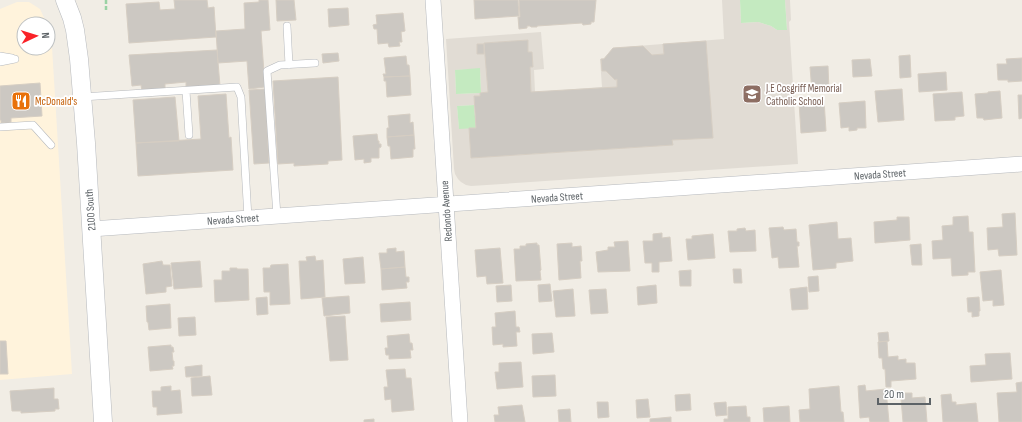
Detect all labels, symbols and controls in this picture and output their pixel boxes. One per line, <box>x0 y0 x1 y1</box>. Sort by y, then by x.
north arrow <box>16 16 56 56</box>
text: N <box>39 32 52 39</box>
place label: J.E Cosgriff Memorial Catholic School <box>765 82 842 108</box>
school or university icon: J.E Cosgriff Memorial Catholic School <box>741 83 763 105</box>
restaurant icon: McDonald's <box>10 90 32 112</box>
place label: McDonald's <box>35 95 77 108</box>
street label: Nevada Street <box>854 166 907 183</box>
street label: Redondo Avenue <box>438 180 455 242</box>
street label: 2100 South <box>83 188 98 231</box>
street label: Nevada Street <box>531 189 584 206</box>
street label: Nevada Street <box>207 211 260 228</box>
scale bar <box>878 380 930 406</box>
text: 20 m <box>884 387 904 402</box>

